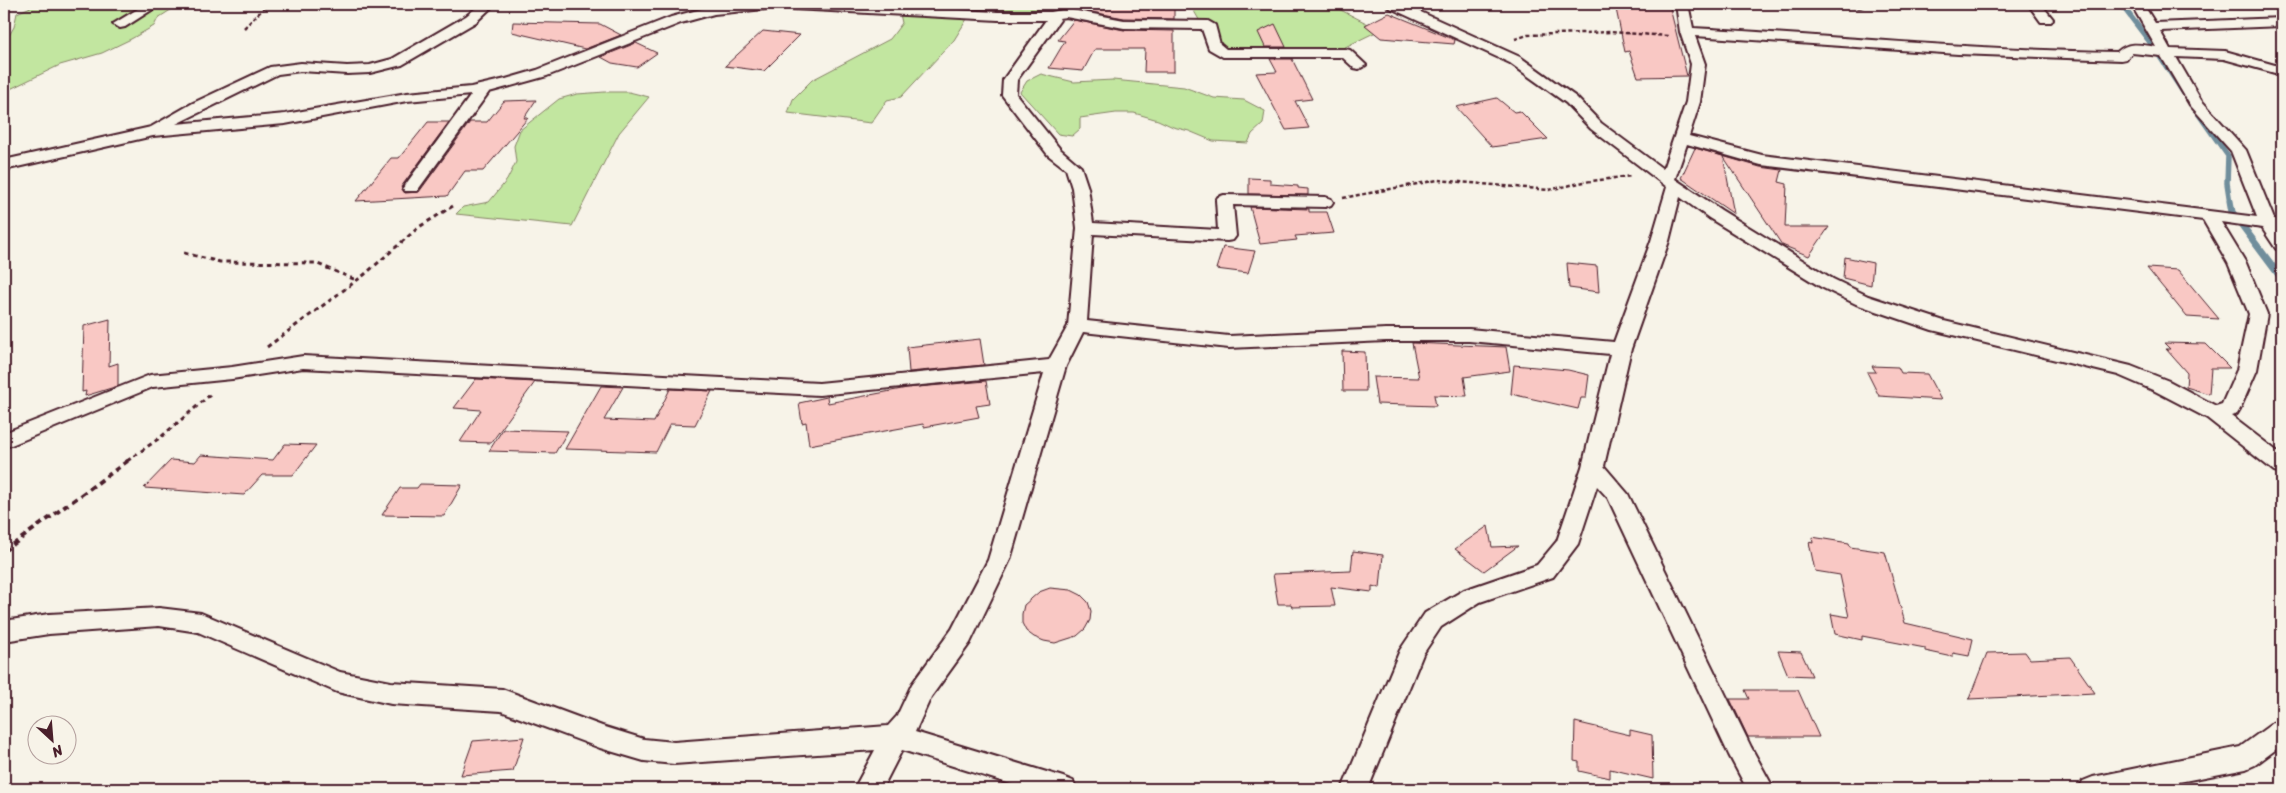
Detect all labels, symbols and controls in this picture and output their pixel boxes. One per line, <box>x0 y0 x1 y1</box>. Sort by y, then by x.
north arrow <box>28 716 78 766</box>
text: N <box>47 737 68 765</box>

